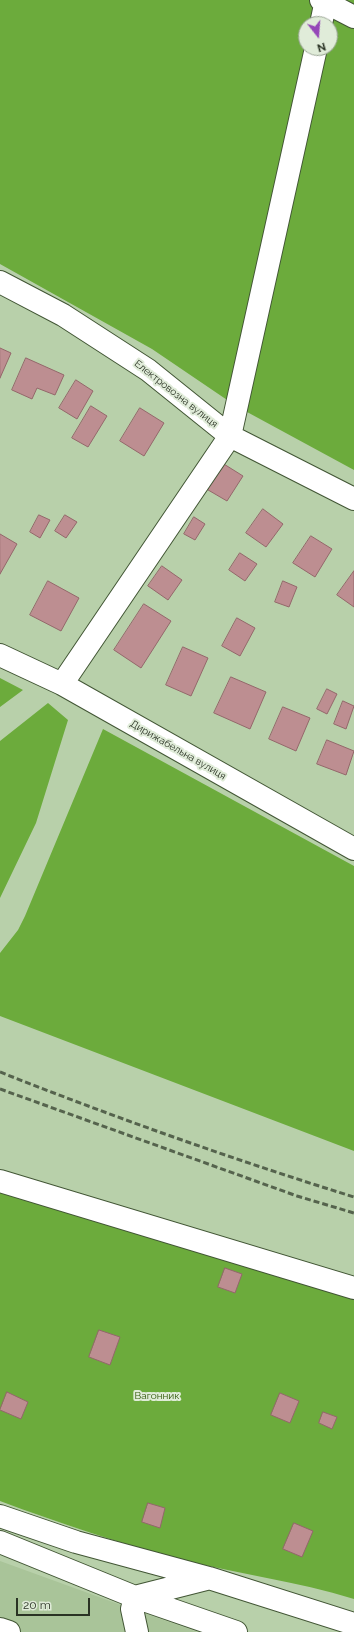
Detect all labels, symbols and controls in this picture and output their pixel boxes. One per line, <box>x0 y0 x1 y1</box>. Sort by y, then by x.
north arrow <box>298 16 338 56</box>
text: N <box>315 40 327 54</box>
street label: Електровозна вулиця <box>132 358 220 430</box>
street label: Дирижабельна вулиця <box>128 718 228 782</box>
park label: Вагонник <box>135 1390 179 1402</box>
scale bar <box>18 1590 92 1616</box>
text: 20 m <box>23 1598 51 1612</box>

